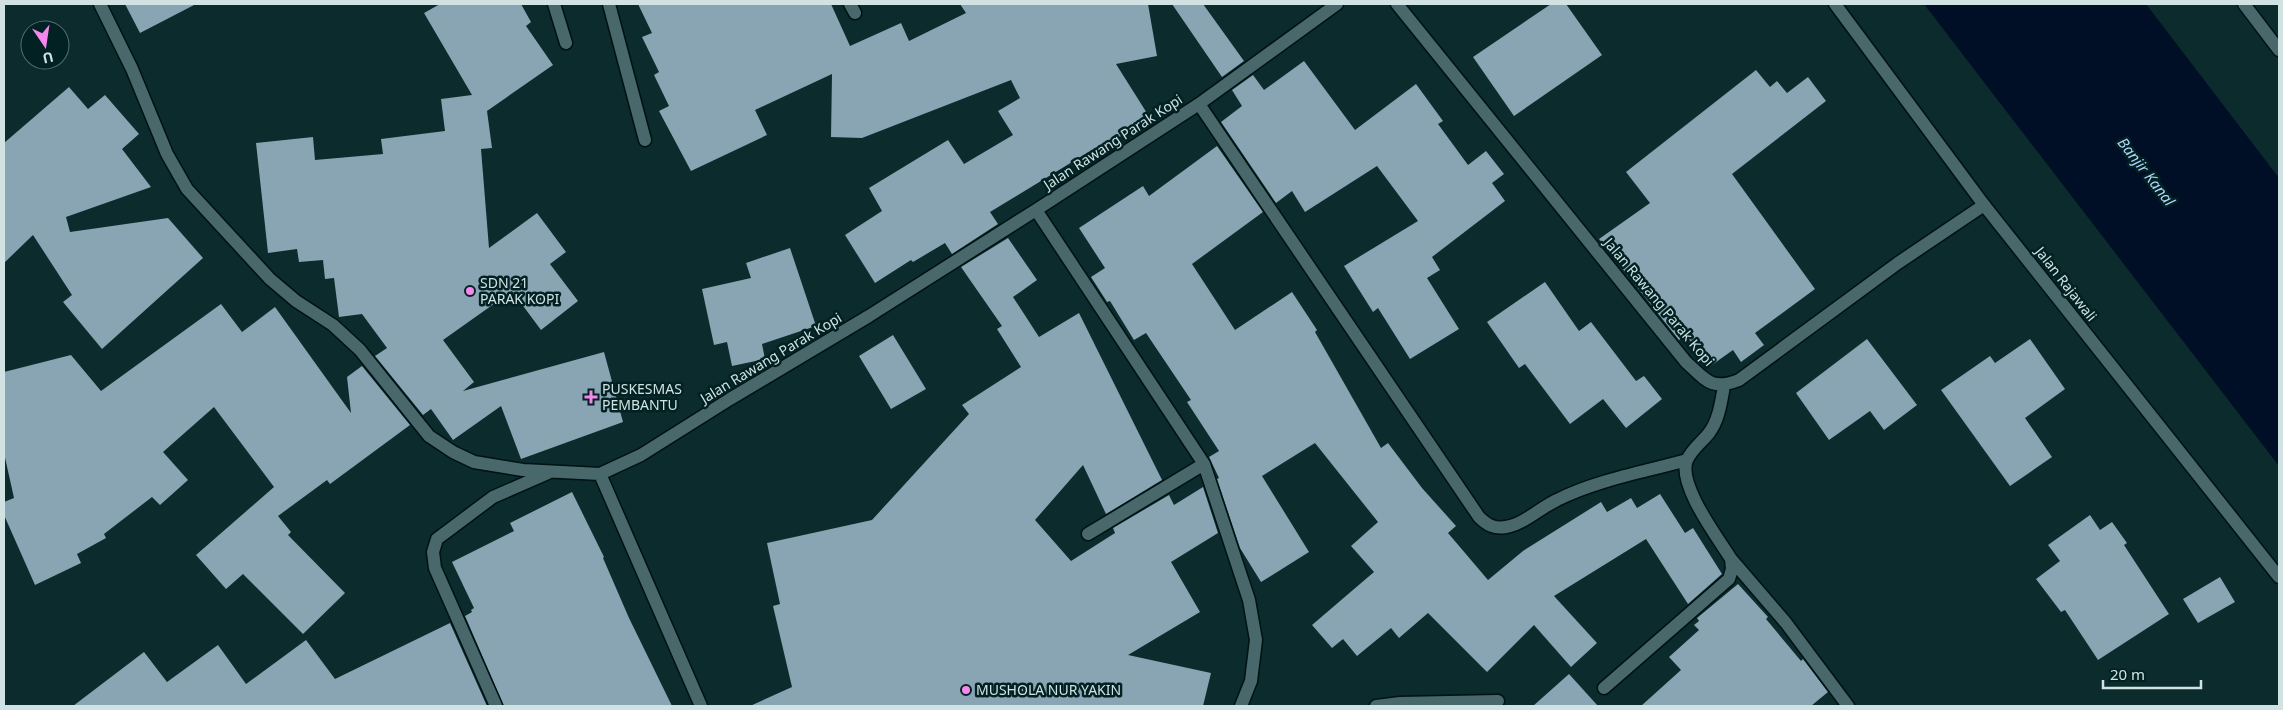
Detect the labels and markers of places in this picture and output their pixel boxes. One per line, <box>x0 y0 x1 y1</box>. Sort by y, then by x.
place label: SDN 21 PARAK KOPI <box>480 273 559 308</box>
marker: SDN 21 PARAK KOPI <box>464 285 476 297</box>
place label: PUSKESMAS PEMBANTU <box>602 379 682 414</box>
marker: PUSKESMAS PEMBANTU <box>584 390 598 404</box>
place label: MUSHOLA NUR YAKIN <box>976 680 1121 699</box>
marker: MUSHOLA NUR YAKIN <box>960 684 972 696</box>

